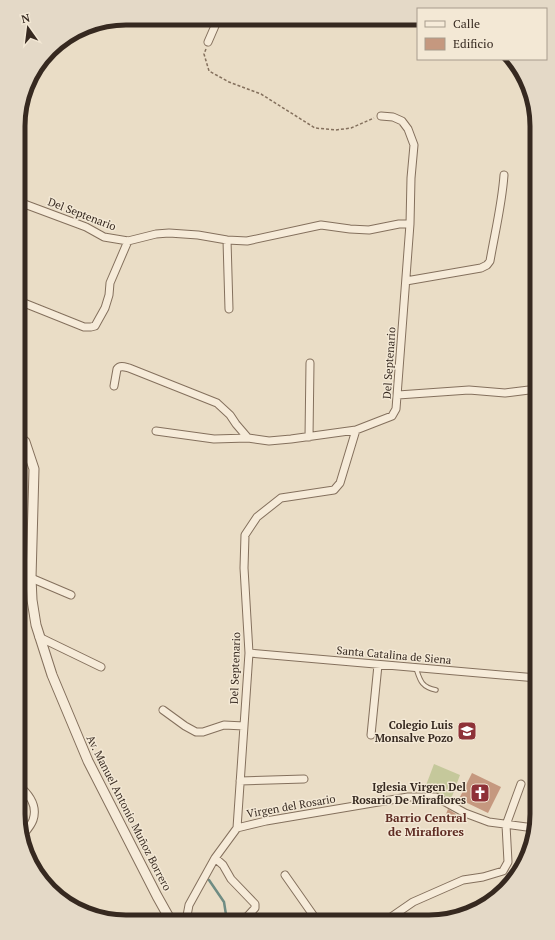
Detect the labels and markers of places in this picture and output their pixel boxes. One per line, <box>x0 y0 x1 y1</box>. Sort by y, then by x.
place label: Colegio Luis Monsalve Pozo <box>375 718 453 745</box>
school or university icon: Colegio Luis Monsalve Pozo <box>456 720 478 742</box>
place label: Iglesia Virgen Del Rosario De Miraflores <box>352 780 466 807</box>
church icon: Iglesia Virgen Del Rosario De Miraflores <box>469 782 491 804</box>

